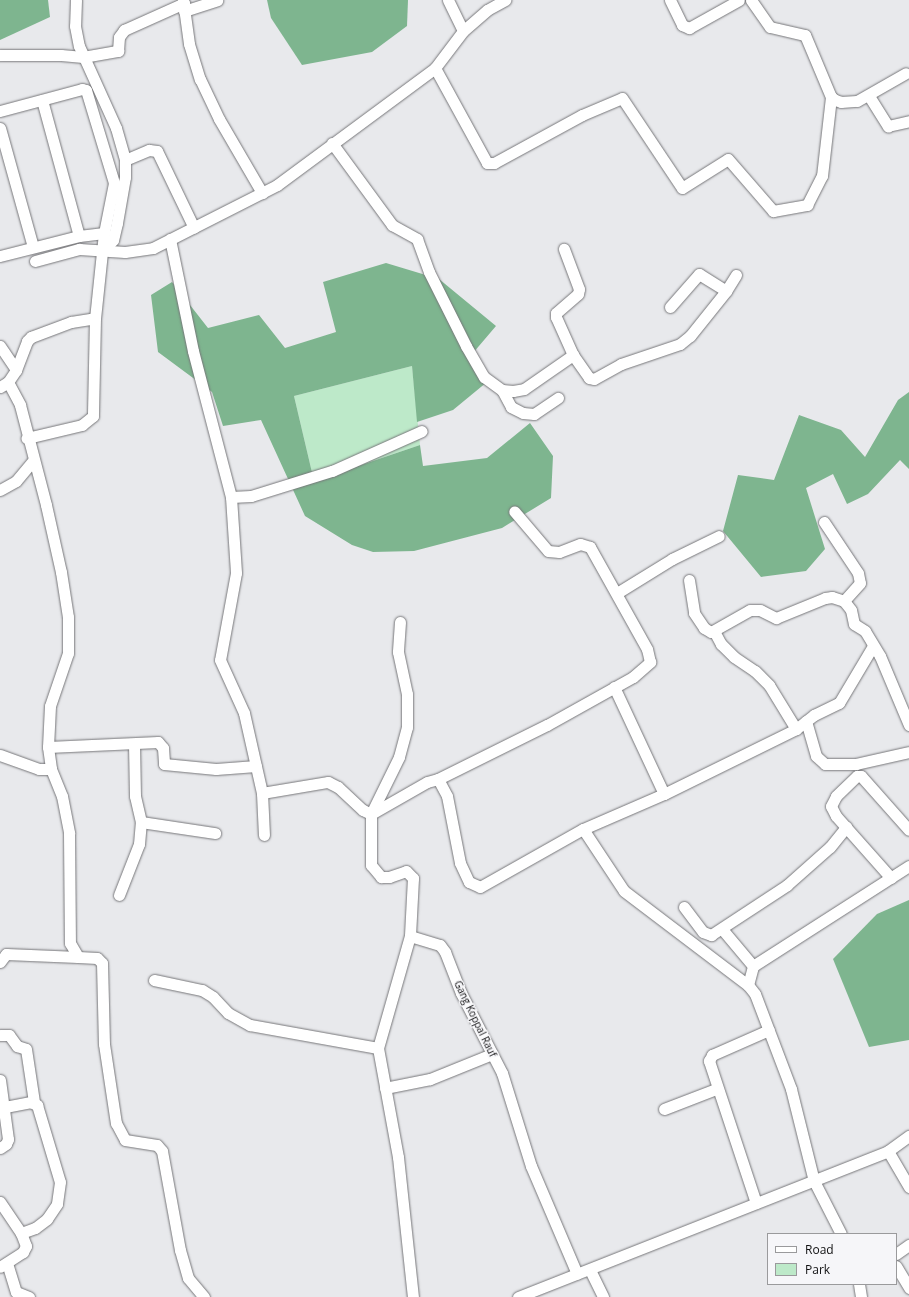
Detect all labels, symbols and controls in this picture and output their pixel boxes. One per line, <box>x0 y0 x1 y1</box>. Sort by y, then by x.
street label: Gang Koppal Rauf <box>451 979 499 1059</box>
legend <box>767 1233 897 1285</box>
text: Road <box>805 1241 834 1258</box>
text: Park <box>805 1261 830 1278</box>

